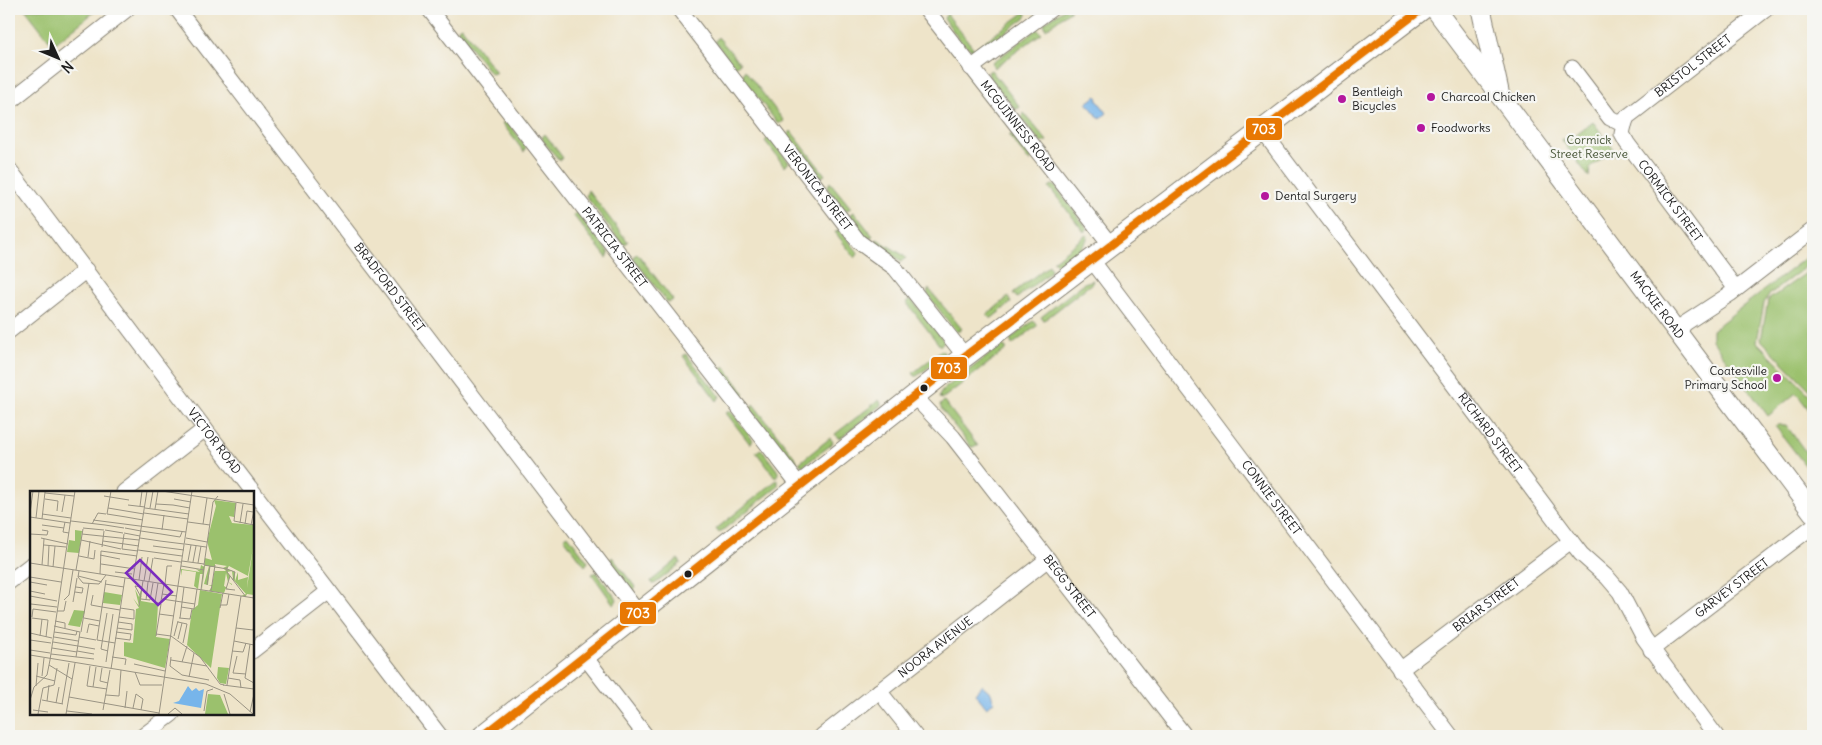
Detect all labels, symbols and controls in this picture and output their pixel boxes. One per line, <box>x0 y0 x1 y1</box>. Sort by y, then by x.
street label: BRISTOL STREET <box>1651 31 1734 100</box>
north arrow <box>32 32 82 82</box>
text: N <box>58 57 77 77</box>
street label: MCGUINNESS ROAD <box>978 77 1059 175</box>
place label: Bentleigh Bicycles <box>1352 84 1403 113</box>
place label: Charcoal Chicken <box>1441 89 1536 104</box>
marker: Charcoal Chicken <box>1425 91 1437 103</box>
marker: Bentleigh Bicycles <box>1336 93 1348 105</box>
line badge: 703 <box>1245 117 1283 141</box>
text: 703 <box>1252 120 1276 138</box>
place label: Foodworks <box>1431 120 1490 135</box>
marker: Foodworks <box>1415 122 1427 134</box>
park label: Cormick Street Reserve <box>1550 132 1628 161</box>
street label: VERONICA STREET <box>780 142 855 233</box>
street label: CORMICK STREET <box>1635 156 1706 244</box>
place label: Dental Surgery <box>1275 188 1357 203</box>
marker: Dental Surgery <box>1259 190 1271 202</box>
street label: PATRICIA STREET <box>579 204 651 290</box>
street label: BRADFORD STREET <box>351 240 428 334</box>
street label: MACKIE ROAD <box>1627 268 1688 342</box>
line badge: 703 <box>930 356 968 380</box>
text: 703 <box>937 359 961 377</box>
place label: Coatesville Primary School <box>1684 363 1767 392</box>
marker: Coatesville Primary School <box>1771 372 1783 384</box>
unlabelled marker <box>919 383 929 393</box>
street label: RICHARD STREET <box>1455 389 1525 476</box>
street label: VICTOR ROAD <box>185 405 245 477</box>
street label: CONNIE STREET <box>1239 457 1305 538</box>
inset map <box>30 491 254 715</box>
street label: BEGG STREET <box>1040 552 1099 621</box>
street label: GARVEY STREET <box>1692 555 1772 621</box>
unlabelled marker <box>683 569 693 579</box>
street label: BRIAR STREET <box>1450 575 1522 635</box>
line badge: 703 <box>619 601 657 625</box>
text: 703 <box>626 604 650 622</box>
street label: NOORA AVENUE <box>895 613 975 681</box>

